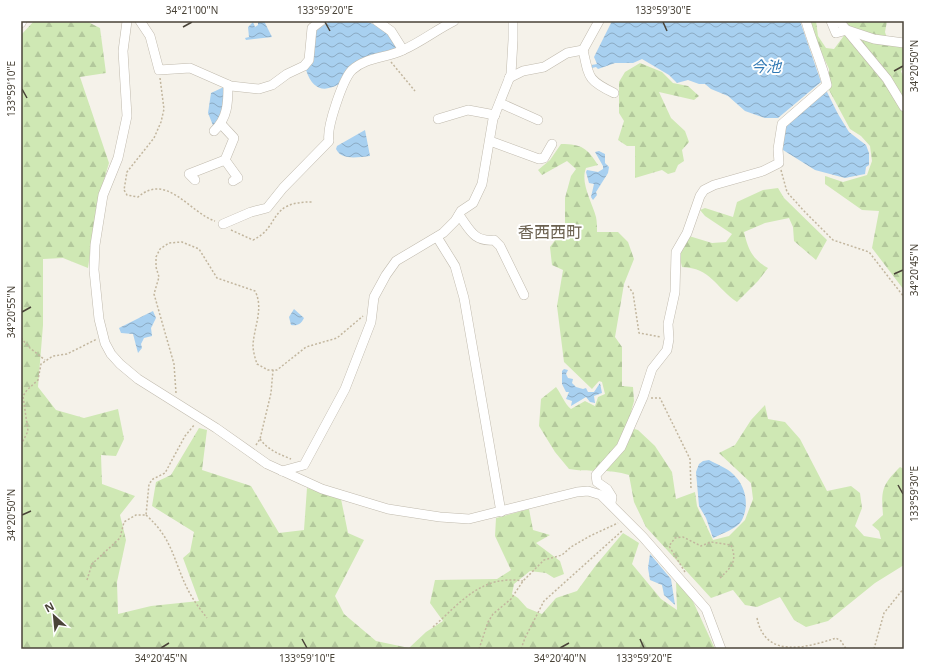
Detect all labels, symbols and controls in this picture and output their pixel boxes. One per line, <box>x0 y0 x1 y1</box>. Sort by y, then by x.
text: 34°21'00"N <box>166 3 218 17</box>
text: 133°59'20"E <box>297 3 353 17</box>
text: 133°59'30"E <box>635 3 691 17</box>
text: 34°20'50"N <box>907 40 921 92</box>
water label: 今池 <box>751 56 783 76</box>
text: 133°59'10"E <box>4 61 18 117</box>
district label: 香西西町 <box>518 221 582 243</box>
text: 34°20'45"N <box>907 244 921 296</box>
text: 34°20'55"N <box>4 286 18 338</box>
text: 133°59'30"E <box>907 466 921 522</box>
text: 34°20'50"N <box>4 489 18 541</box>
north arrow <box>34 596 74 636</box>
text: N <box>42 598 57 615</box>
text: 34°20'45"N <box>135 651 187 665</box>
text: 133°59'10"E <box>279 651 335 665</box>
text: 34°20'40"N <box>534 651 586 665</box>
text: 133°59'20"E <box>616 651 672 665</box>

